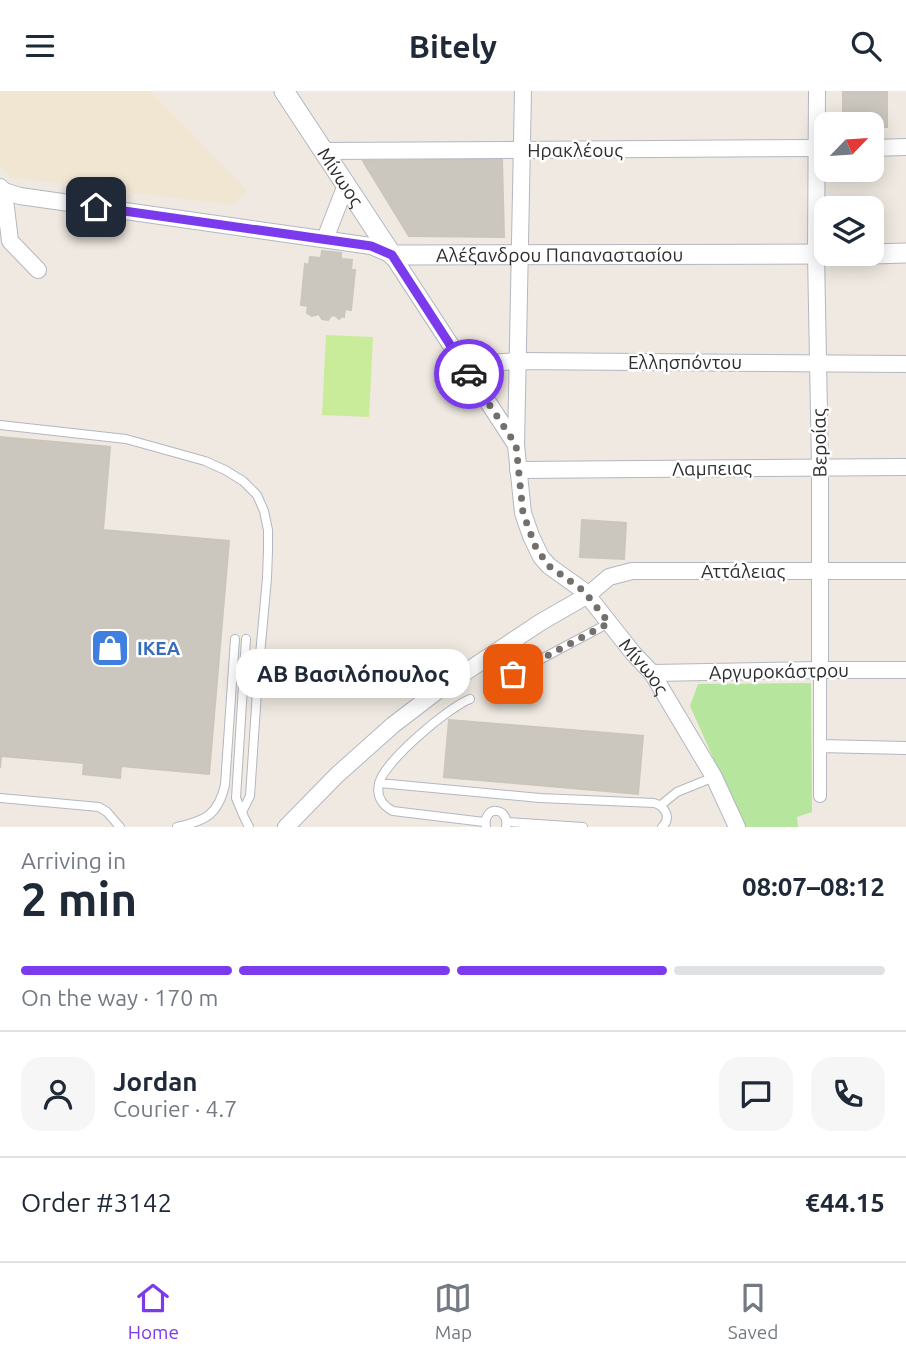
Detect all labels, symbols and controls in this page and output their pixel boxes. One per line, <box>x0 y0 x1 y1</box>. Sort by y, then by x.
icon: menu <box>21 27 59 65</box>
icon: search <box>847 27 885 65</box>
text: Bitely <box>409 28 497 64</box>
north arrow <box>814 112 884 182</box>
map controls <box>814 112 884 266</box>
street label: Ηρακλέους <box>527 139 623 161</box>
street label: Μίνωος <box>313 143 368 211</box>
pin <box>66 177 126 237</box>
icon: home <box>77 188 115 226</box>
button: layers <box>814 196 884 266</box>
street label: Αλέξανδρου Παπαναστασίου <box>436 243 683 266</box>
courier <box>434 339 504 409</box>
street label: Ελλησπόντου <box>628 351 742 373</box>
icon: car <box>450 355 488 393</box>
street label: Βεροίας <box>807 408 831 478</box>
street label: Λαμπειας <box>672 456 752 480</box>
street label: Αττάλειας <box>701 560 785 582</box>
shop icon: IKEA <box>89 627 131 669</box>
street label: Μίνωος <box>615 634 673 699</box>
place label: IKEA <box>137 637 181 659</box>
pin <box>483 644 543 704</box>
callout: ΑΒ Βασιλόπουλος <box>237 649 471 699</box>
icon: bag <box>494 655 532 693</box>
street label: Αργυροκάστρου <box>709 659 849 683</box>
text: ΑΒ Βασιλόπουλος <box>257 661 449 686</box>
text: Arriving in <box>21 848 126 873</box>
text: 08:07–08:12 <box>742 872 885 901</box>
text: 2 min <box>21 873 137 925</box>
text: On the way · 170 m <box>21 985 218 1010</box>
button: person <box>21 1057 95 1131</box>
button: chat <box>719 1057 793 1131</box>
button: phone <box>811 1057 885 1131</box>
text: Jordan <box>113 1067 198 1096</box>
text: Courier · 4.7 <box>113 1096 237 1121</box>
text: Order #3142 <box>21 1188 172 1217</box>
text: €44.15 <box>805 1188 885 1217</box>
tab: Home <box>128 1279 179 1343</box>
tab: Map <box>434 1279 472 1343</box>
tab: Saved <box>728 1279 778 1343</box>

